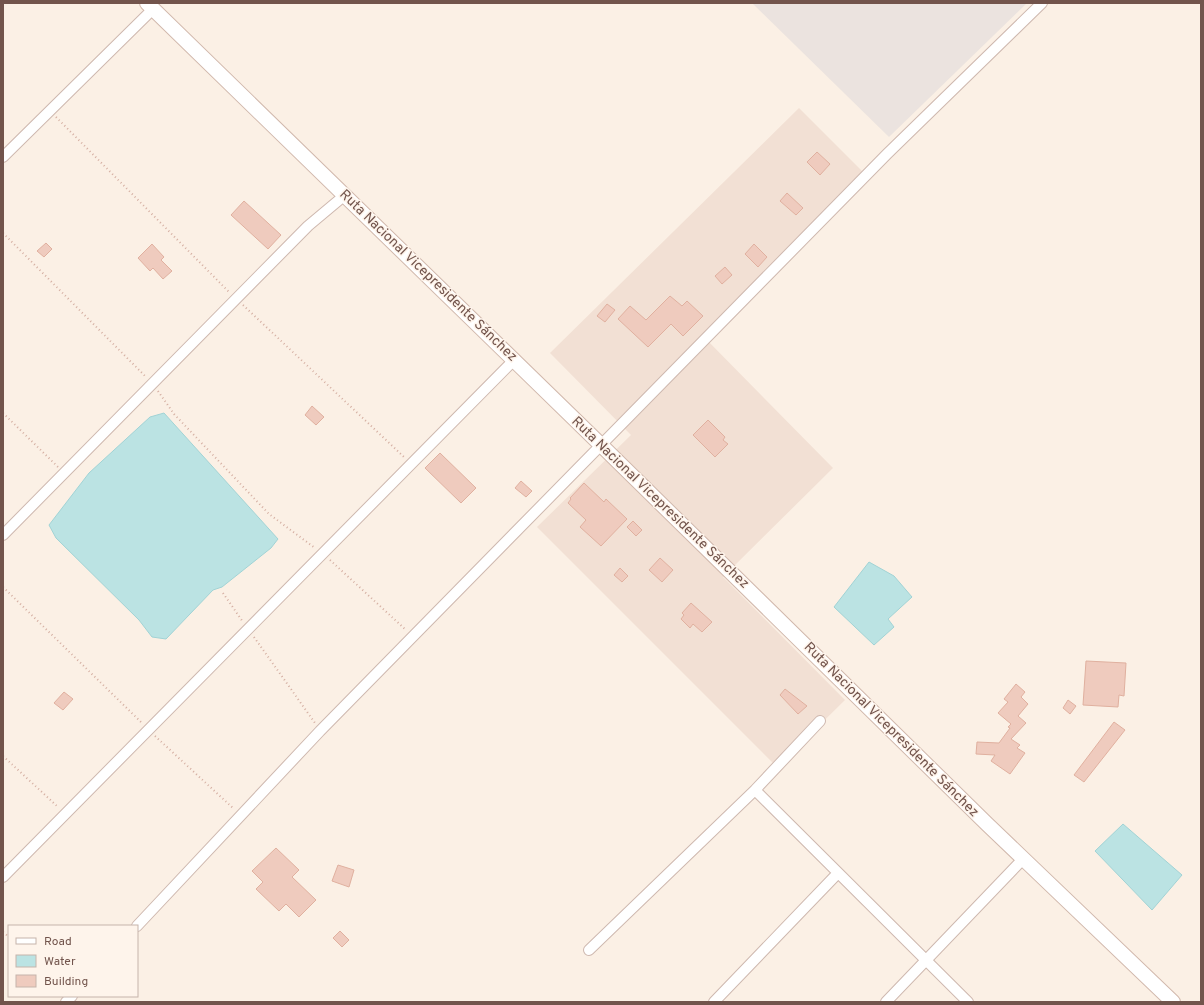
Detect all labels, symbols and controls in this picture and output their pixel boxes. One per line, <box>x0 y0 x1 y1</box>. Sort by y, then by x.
street label: Ruta Nacional Vicepresidente Sánchez <box>336 186 520 366</box>
street label: Ruta Nacional Vicepresidente Sánchez <box>568 413 752 593</box>
street label: Ruta Nacional Vicepresidente Sánchez <box>800 639 982 821</box>
legend <box>8 925 138 997</box>
text: Road <box>44 934 72 950</box>
text: Water <box>44 954 76 970</box>
text: Building <box>44 974 88 990</box>

